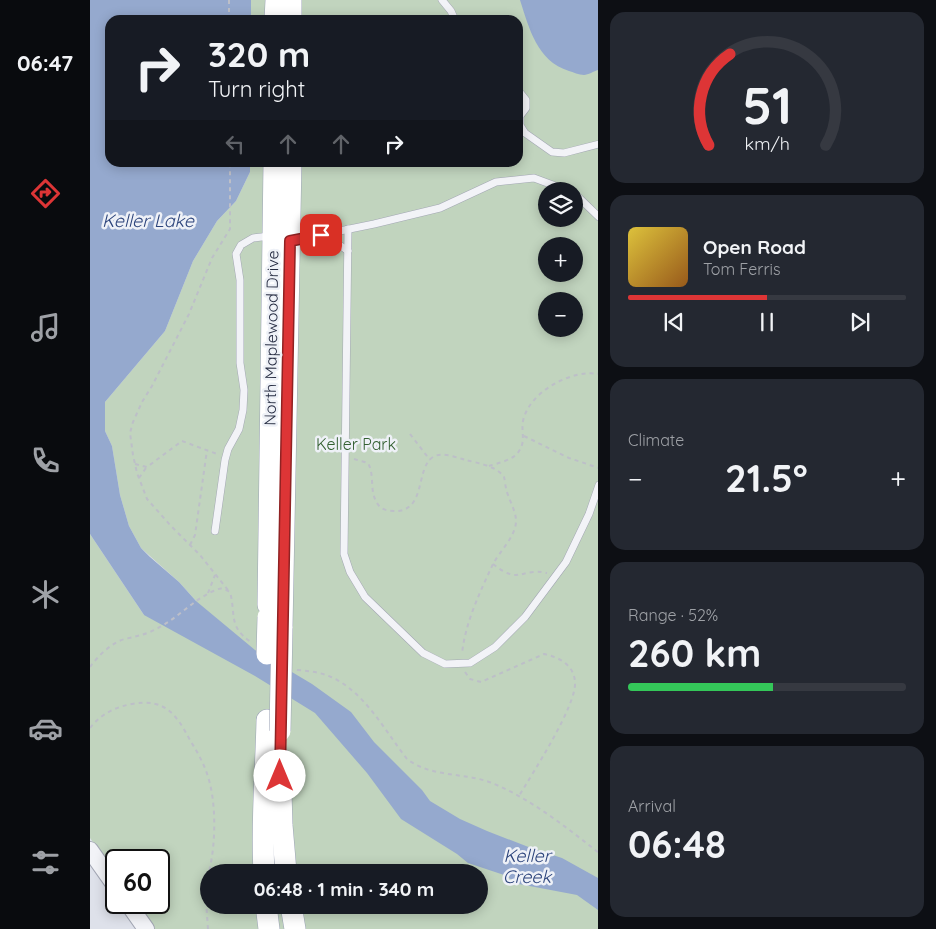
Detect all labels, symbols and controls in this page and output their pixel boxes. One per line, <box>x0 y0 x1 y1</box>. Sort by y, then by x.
text: 320 m <box>208 32 310 76</box>
icon: right <box>125 35 190 100</box>
text: 06:47 <box>17 49 73 77</box>
text: 51 <box>742 72 792 137</box>
text: Turn right <box>208 75 305 103</box>
icon: left <box>221 130 249 158</box>
icon: ahead <box>274 130 302 158</box>
icon: ahead <box>327 130 355 158</box>
icon: right <box>380 130 408 158</box>
text: km/h <box>744 132 790 154</box>
icon: directions <box>28 176 63 211</box>
map controls <box>538 182 583 337</box>
button: layers <box>538 182 583 227</box>
water label: Keller Lake <box>102 209 195 232</box>
pin <box>300 214 342 256</box>
icon: arrive <box>307 221 335 249</box>
text: Open Road <box>703 235 806 259</box>
button: + <box>538 237 583 282</box>
street label: North Maplewood Drive <box>259 250 283 426</box>
text: Tom Ferris <box>703 259 780 279</box>
button: − <box>538 292 583 337</box>
icon: previous <box>660 308 688 336</box>
icon: pause <box>753 308 781 336</box>
icon: next <box>846 308 874 336</box>
icon: music <box>28 310 63 345</box>
text: Climate <box>628 430 684 450</box>
park label: Keller Park <box>316 434 396 454</box>
icon: phone <box>28 443 63 478</box>
text: 21.5° <box>725 454 808 502</box>
text: − <box>628 461 643 496</box>
text: + <box>890 461 906 496</box>
icon: climate <box>28 577 63 612</box>
text: Range · 52% <box>628 605 718 625</box>
text: 260 km <box>628 629 761 677</box>
icon: car <box>28 711 63 746</box>
position arrow <box>253 749 305 801</box>
text: Arrival <box>628 796 676 816</box>
text: 06:48 <box>628 820 726 868</box>
water label: Keller Creek <box>503 844 553 888</box>
icon: filters <box>28 845 63 880</box>
speed limit sign: 60 <box>105 849 170 914</box>
text: 06:48 · 1 min · 340 m <box>254 877 434 901</box>

